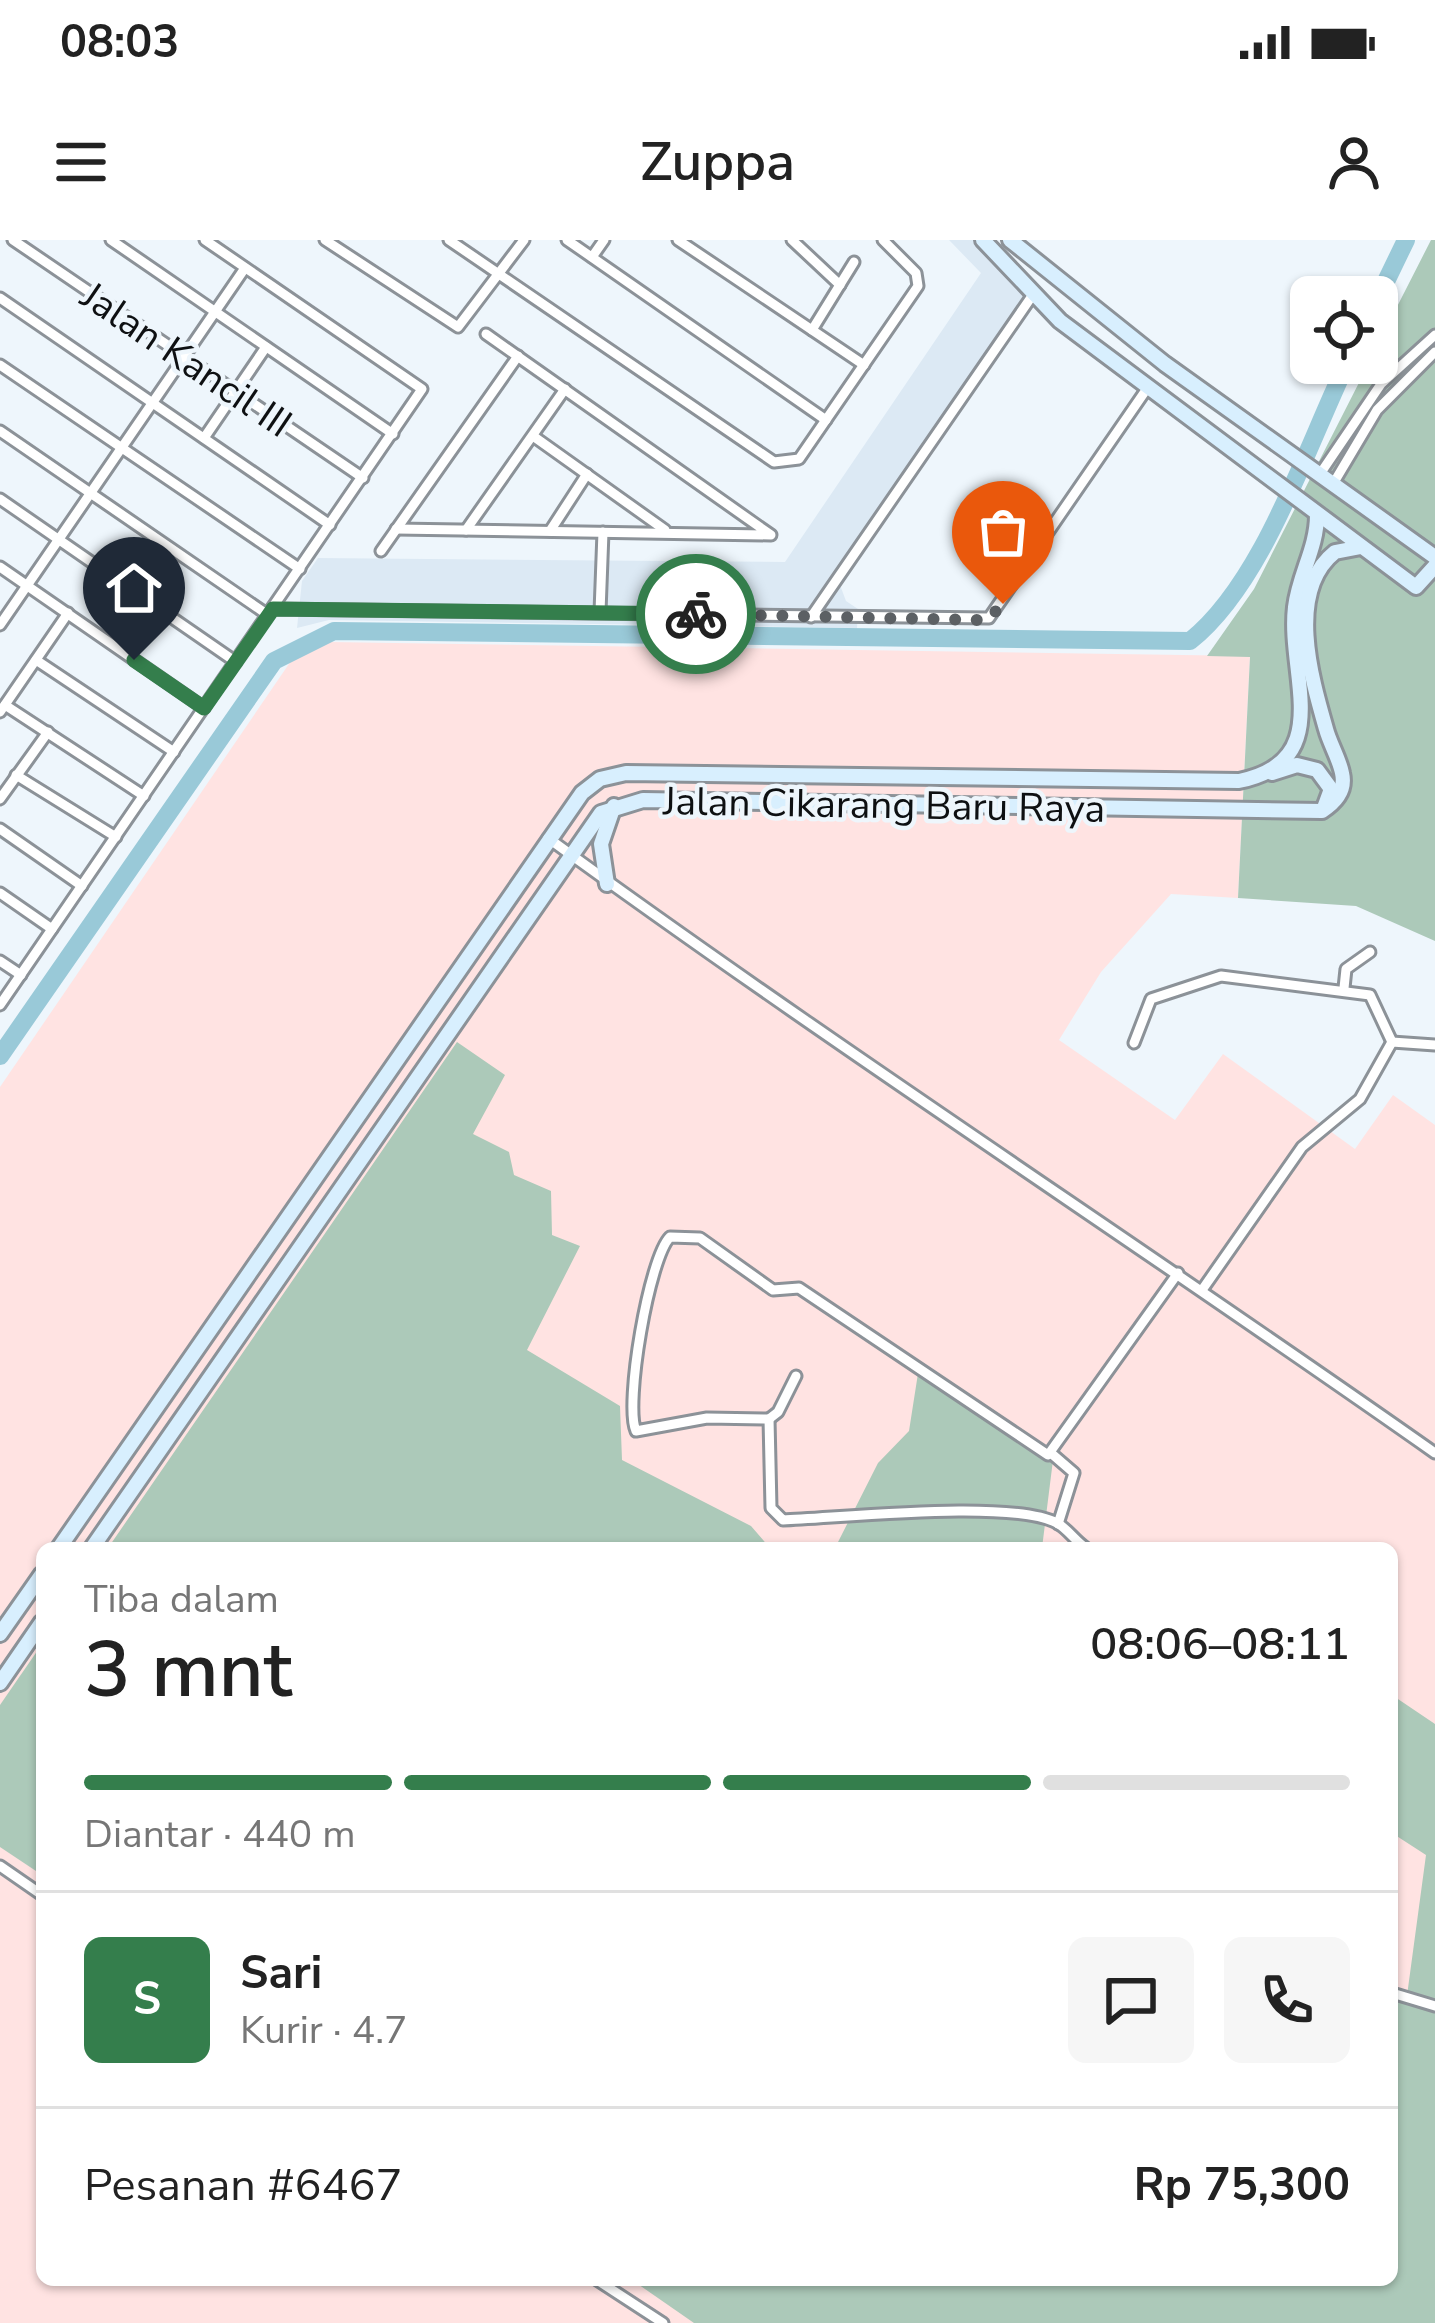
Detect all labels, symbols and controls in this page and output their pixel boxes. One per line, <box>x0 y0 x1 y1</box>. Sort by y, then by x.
text: 08:03 <box>60 12 179 73</box>
text: Zuppa <box>640 125 795 199</box>
icon: menu <box>48 129 114 195</box>
icon: person <box>1321 129 1387 195</box>
street label: Jalan Kancil III <box>70 270 302 450</box>
map controls <box>1290 276 1398 384</box>
button: locate <box>1290 276 1398 384</box>
pin <box>952 481 1054 604</box>
icon: bag <box>970 499 1036 565</box>
pin <box>83 537 185 660</box>
courier <box>636 554 756 674</box>
icon: home <box>101 555 167 621</box>
icon: bike <box>663 581 729 647</box>
street label: Jalan Cikarang Baru Raya <box>661 775 1105 836</box>
text: Tiba dalam <box>84 1573 279 1626</box>
text: 08:06–08:11 <box>1090 1614 1350 1675</box>
text: 3 mnt <box>84 1617 292 1724</box>
text: Diantar · 440 m <box>84 1808 356 1861</box>
button: chat <box>1068 1937 1194 2063</box>
button: phone <box>1224 1937 1350 2063</box>
text: Sari <box>240 1943 322 2004</box>
text: S <box>133 1969 161 2030</box>
text: Kurir · 4.7 <box>240 2004 407 2057</box>
text: Pesanan #6467 <box>84 2155 402 2216</box>
text: Rp 75,300 <box>1134 2155 1350 2216</box>

